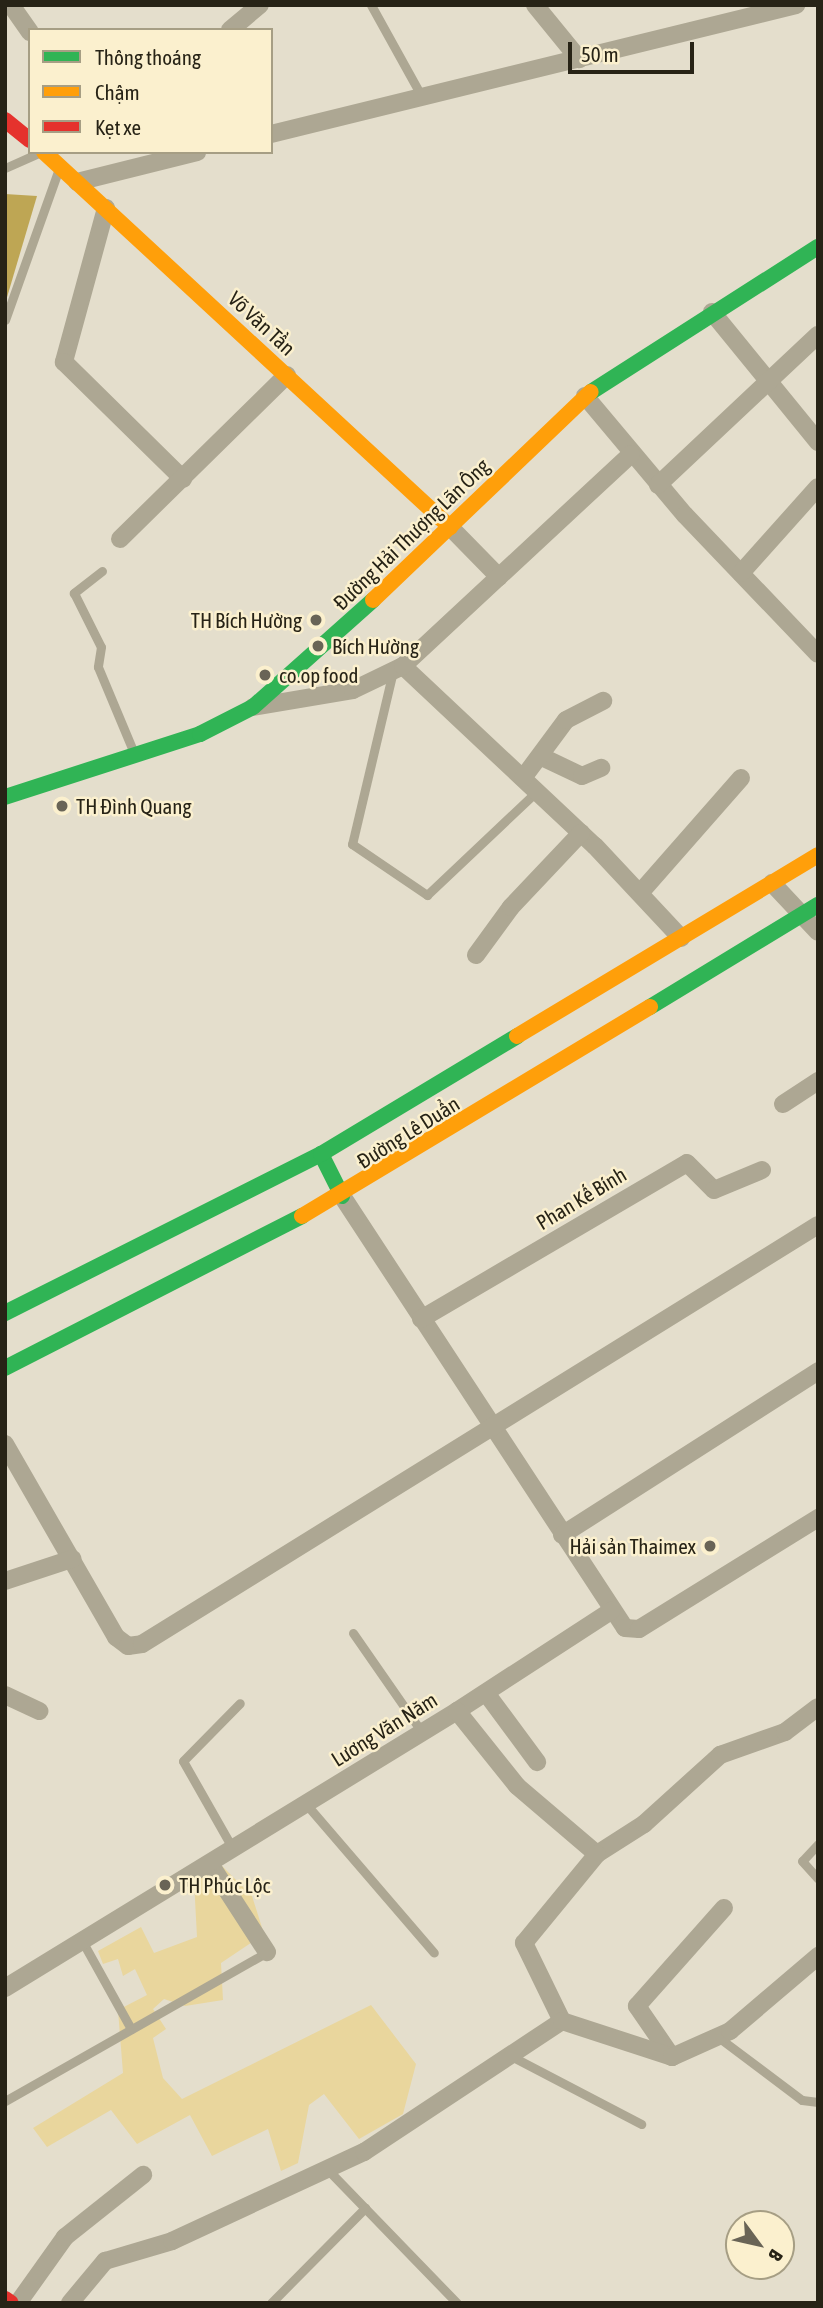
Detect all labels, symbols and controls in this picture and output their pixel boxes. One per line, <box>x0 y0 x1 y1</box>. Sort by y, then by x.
legend <box>28 28 273 154</box>
scale bar <box>571 28 697 72</box>
text: 50 m <box>581 42 619 66</box>
text: Thông thoáng <box>95 45 201 69</box>
text: Chậm <box>95 80 140 104</box>
text: Kẹt xe <box>95 115 141 139</box>
street label: Võ Văn Tần <box>223 286 301 360</box>
street label: Đường Hải Thượng Lãn Ông <box>328 453 494 615</box>
place label: TH Bích Hường <box>191 607 302 633</box>
marker: TH Bích Hường <box>308 612 324 628</box>
place label: Bích Hường <box>332 633 419 659</box>
marker: Bích Hường <box>310 638 326 654</box>
place label: co.op food <box>279 662 359 688</box>
marker: co.op food <box>257 667 273 683</box>
place label: TH Đình Quang <box>76 793 192 819</box>
marker: TH Đình Quang <box>54 798 70 814</box>
street label: Đường Lê Duẩn <box>352 1091 464 1173</box>
street label: Phan Kế Bính <box>531 1161 631 1235</box>
place label: Hải sản Thaimex <box>570 1533 696 1559</box>
marker: Hải sản Thaimex <box>702 1538 718 1554</box>
street label: Lương Văn Năm <box>326 1687 442 1771</box>
place label: TH Phúc Lộc <box>179 1872 270 1898</box>
marker: TH Phúc Lộc <box>157 1877 173 1893</box>
north arrow <box>725 2210 795 2280</box>
text: B <box>764 2246 788 2265</box>

